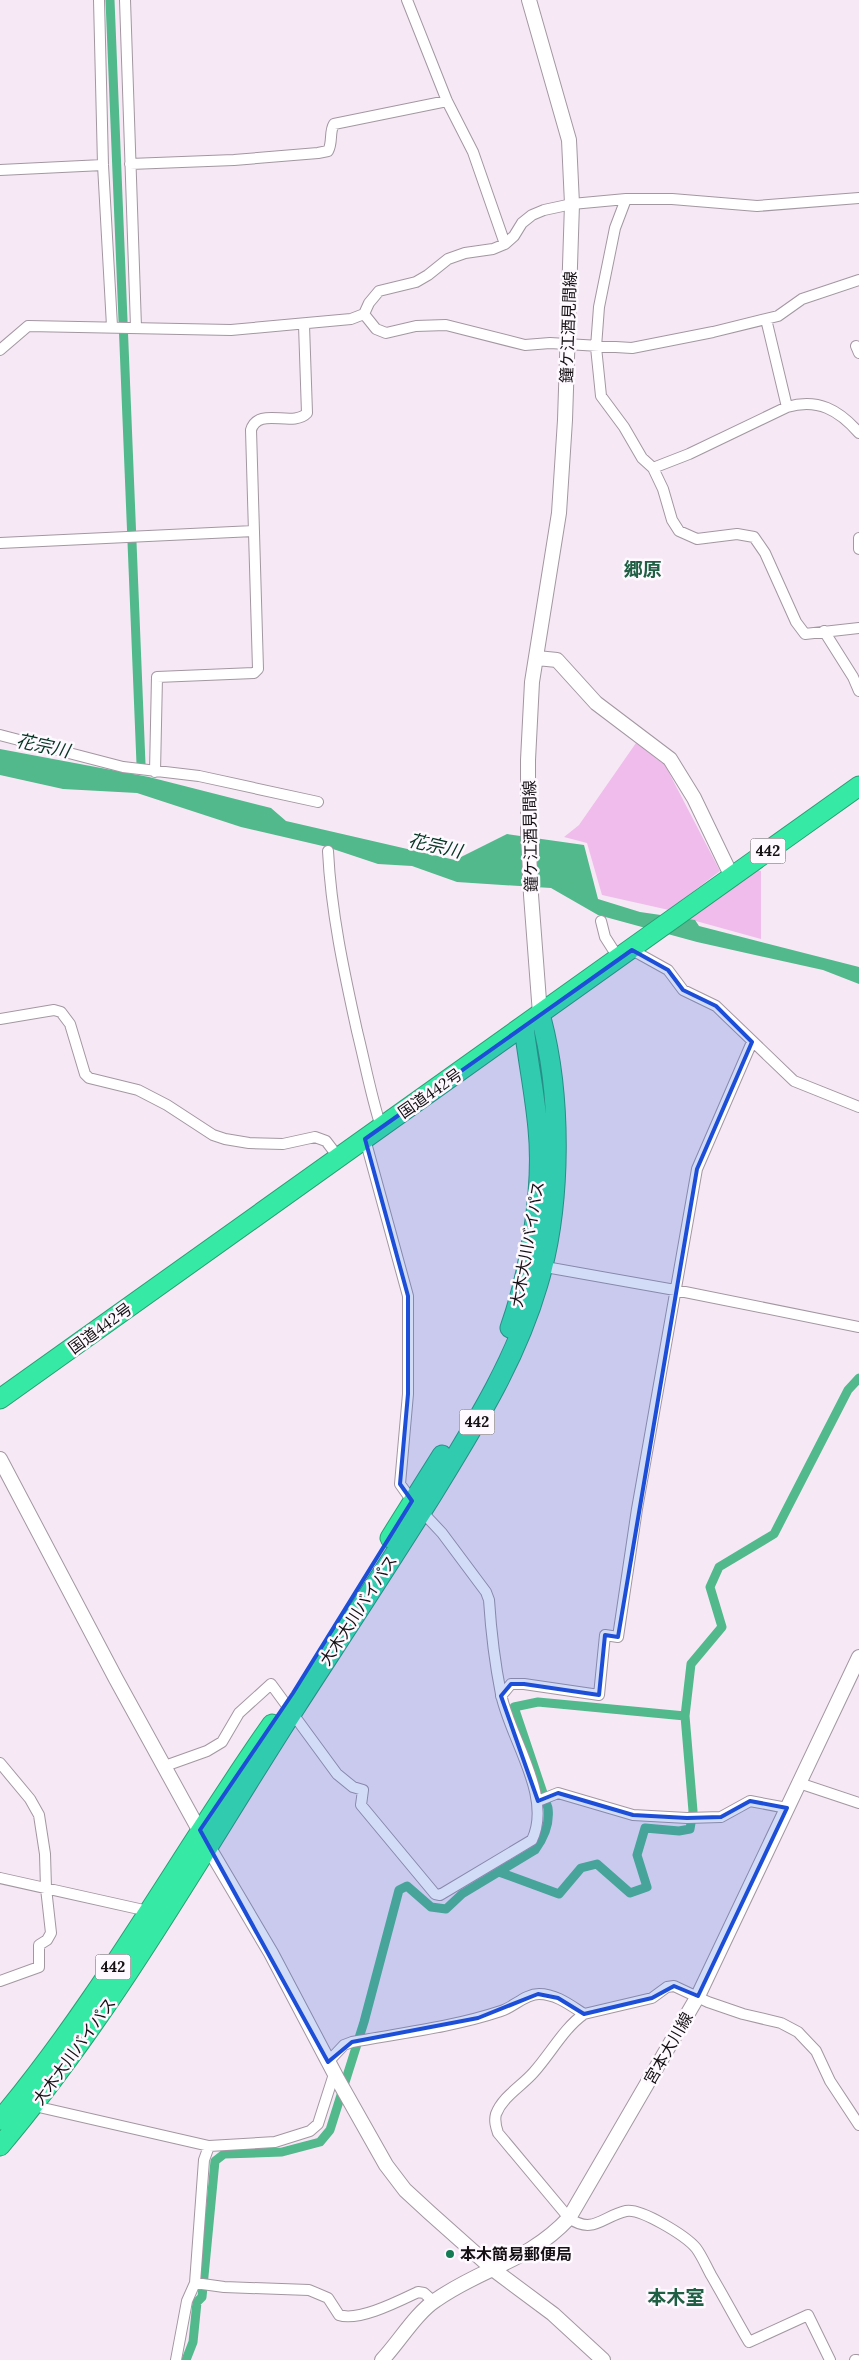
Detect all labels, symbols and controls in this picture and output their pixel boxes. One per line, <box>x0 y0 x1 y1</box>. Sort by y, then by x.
street label: 鐘ケ江酒見間線 <box>556 271 580 383</box>
district label: 郷原 <box>624 557 662 581</box>
water label: 花宗川 <box>14 729 74 763</box>
street label: 鐘ケ江酒見間線 <box>519 780 541 892</box>
water label: 花宗川 <box>406 828 466 863</box>
road number: 442 <box>750 838 786 864</box>
street label: 国道442号 <box>394 1064 466 1122</box>
street label: 大木大川バイパス <box>506 1179 548 1309</box>
street label: 国道442号 <box>64 1298 136 1358</box>
road number: 442 <box>460 1410 494 1434</box>
street label: 大木大川バイパス <box>315 1551 401 1669</box>
road number: 442 <box>96 1954 130 1980</box>
street label: 大木大川バイパス <box>28 1993 120 2109</box>
street label: 宮本大川線 <box>639 2008 697 2088</box>
place label: 本木簡易郵便局 <box>460 2244 572 2264</box>
marker: 本木簡易郵便局 <box>444 2248 456 2260</box>
district label: 本木室 <box>647 2285 705 2309</box>

